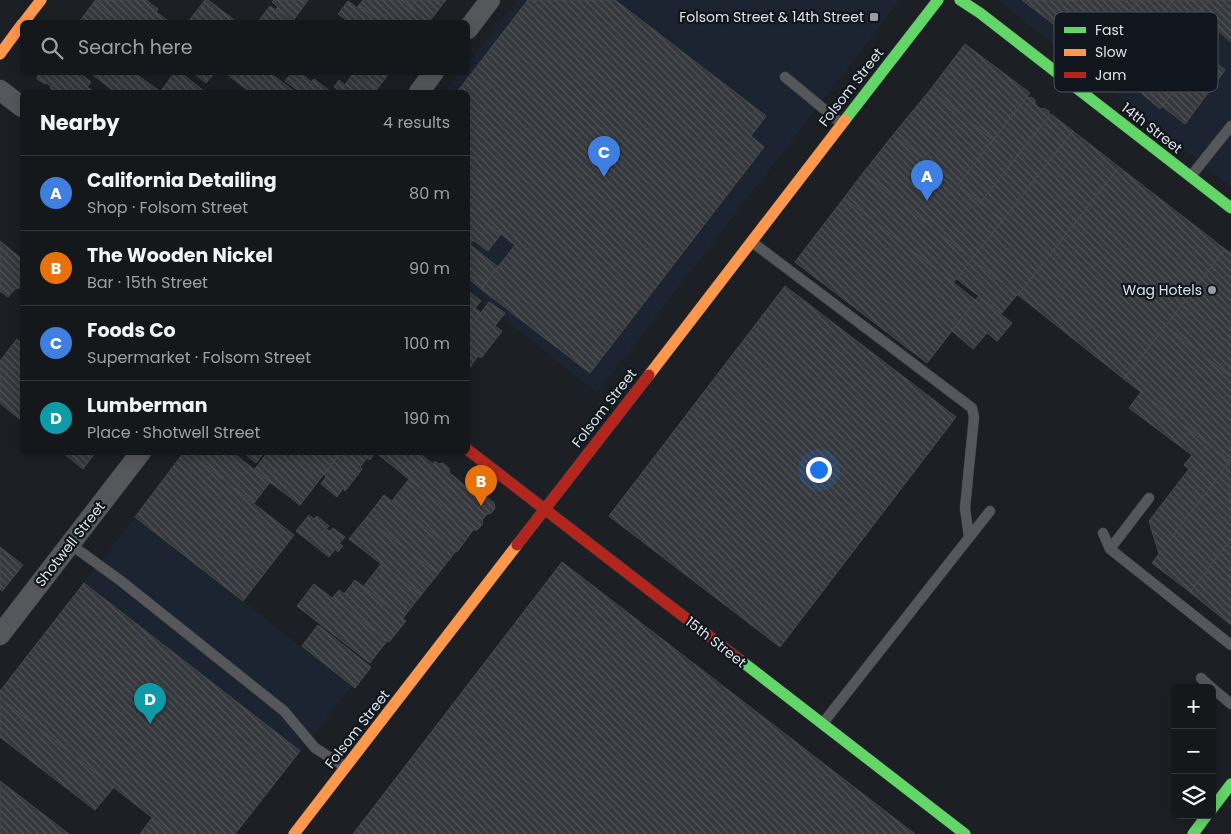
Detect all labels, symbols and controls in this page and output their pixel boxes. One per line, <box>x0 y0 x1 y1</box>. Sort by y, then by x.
place label: Folsom Street & 14th Street <box>679 7 864 27</box>
marker: Folsom Street & 14th Street <box>868 11 880 23</box>
legend <box>1054 12 1218 92</box>
search box <box>20 20 470 75</box>
text: Fast <box>1095 20 1124 40</box>
icon: search <box>38 34 66 62</box>
text: Search here <box>78 34 192 61</box>
text: Slow <box>1095 42 1128 62</box>
street label: Folsom Street <box>814 43 888 131</box>
text: Jam <box>1095 65 1126 85</box>
street label: 14th Street <box>1117 98 1187 158</box>
text: Nearby <box>40 108 120 137</box>
text: 4 results <box>383 111 450 134</box>
pin: C <box>588 136 620 177</box>
pin: A <box>911 160 943 201</box>
text: California Detailing <box>87 167 277 194</box>
text: A <box>50 182 62 205</box>
text: 80 m <box>409 182 450 205</box>
text: Shop · Folsom Street <box>87 196 248 219</box>
text: The Wooden Nickel <box>87 242 273 269</box>
text: B <box>51 257 61 280</box>
text: 90 m <box>409 257 450 280</box>
text: Bar · 15th Street <box>87 271 208 294</box>
place label: Wag Hotels <box>1122 280 1202 300</box>
marker: Wag Hotels <box>1206 284 1218 296</box>
text: Foods Co <box>87 317 176 344</box>
text: C <box>50 332 62 355</box>
text: 100 m <box>404 332 450 355</box>
text: Supermarket · Folsom Street <box>87 346 311 369</box>
street label: Folsom Street <box>567 364 641 452</box>
text: Lumberman <box>87 392 208 419</box>
text: D <box>50 407 62 430</box>
text: 190 m <box>404 407 450 430</box>
text: Place · Shotwell Street <box>87 421 260 444</box>
your location <box>806 457 832 483</box>
pin: B <box>465 465 497 506</box>
street label: Shotwell Street <box>30 497 110 591</box>
street label: 15th Street <box>681 612 751 672</box>
pin: D <box>134 683 166 724</box>
map controls <box>1171 684 1216 819</box>
button: + <box>1171 684 1216 729</box>
street label: Folsom Street <box>320 685 394 773</box>
button: − <box>1171 729 1216 774</box>
button: layers <box>1171 774 1216 819</box>

